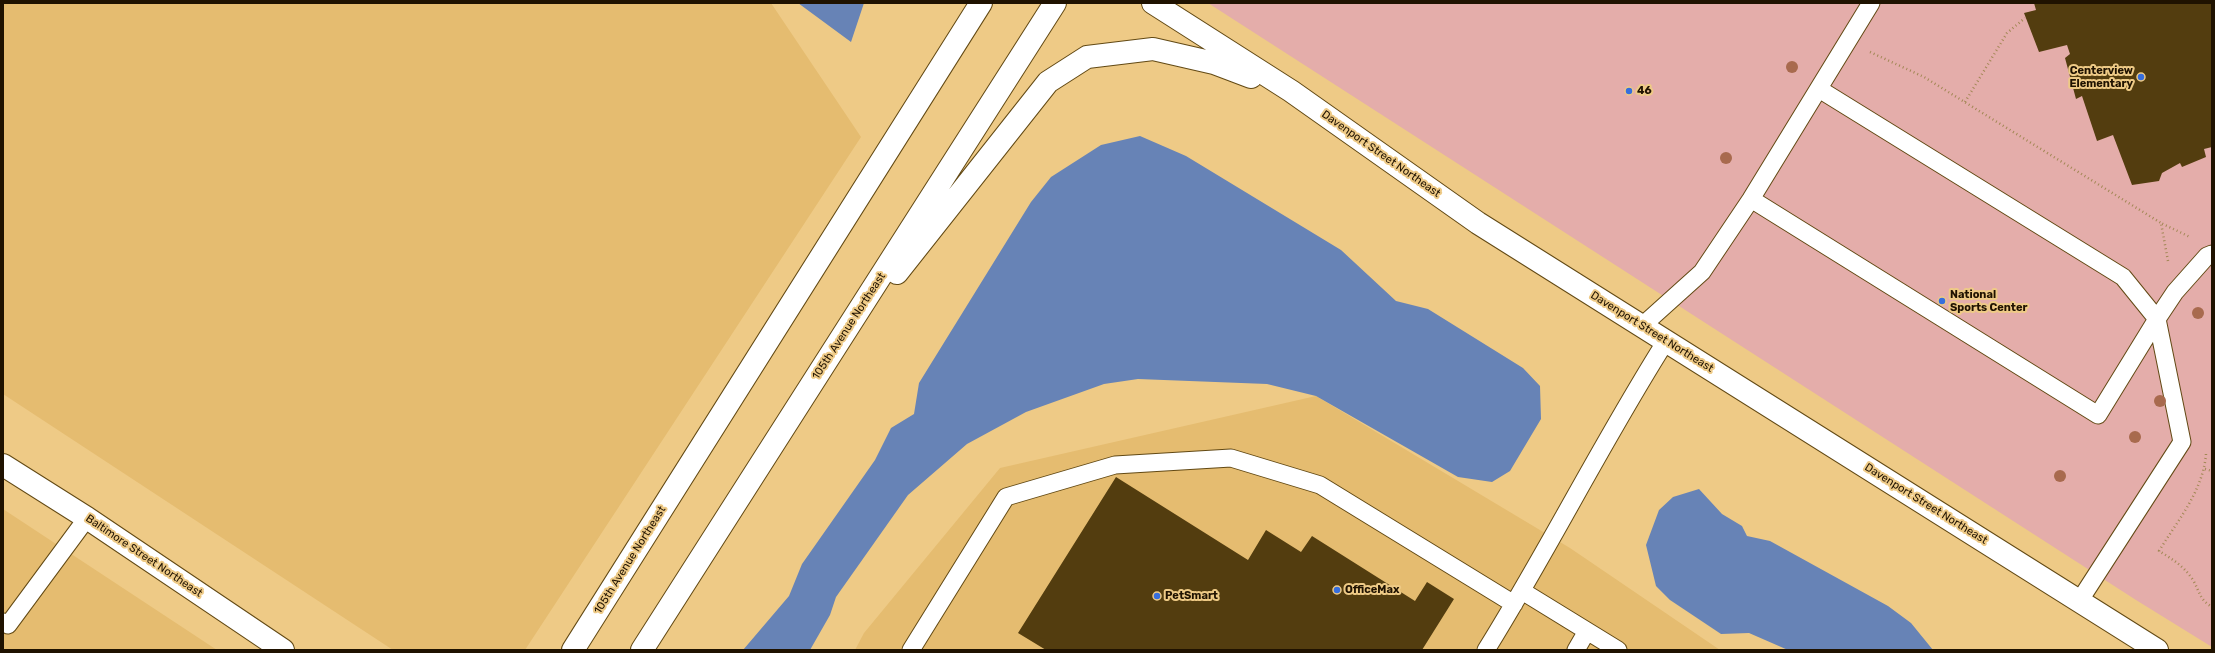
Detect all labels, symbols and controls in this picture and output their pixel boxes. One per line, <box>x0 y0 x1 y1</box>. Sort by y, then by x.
place label: Centerview Elementary <box>2069 64 2133 90</box>
marker: Centerview Elementary <box>2136 72 2146 82</box>
place label: 46 <box>1637 84 1652 98</box>
marker: 46 <box>1624 86 1634 96</box>
street label: Davenport Street Northeast <box>1319 108 1443 200</box>
street label: 105th Avenue Northeast <box>810 270 888 382</box>
place label: National Sports Center <box>1950 288 2027 314</box>
street label: Davenport Street Northeast <box>1588 289 1716 375</box>
marker: National Sports Center <box>1937 296 1947 306</box>
street label: Davenport Street Northeast <box>1862 461 1990 547</box>
street label: 105th Avenue Northeast <box>591 504 669 616</box>
street label: Baltimore Street Northeast <box>83 512 205 600</box>
place label: OfficeMax <box>1345 583 1399 597</box>
marker: OfficeMax <box>1332 585 1342 595</box>
place label: PetSmart <box>1165 589 1218 603</box>
marker: PetSmart <box>1152 591 1162 601</box>

